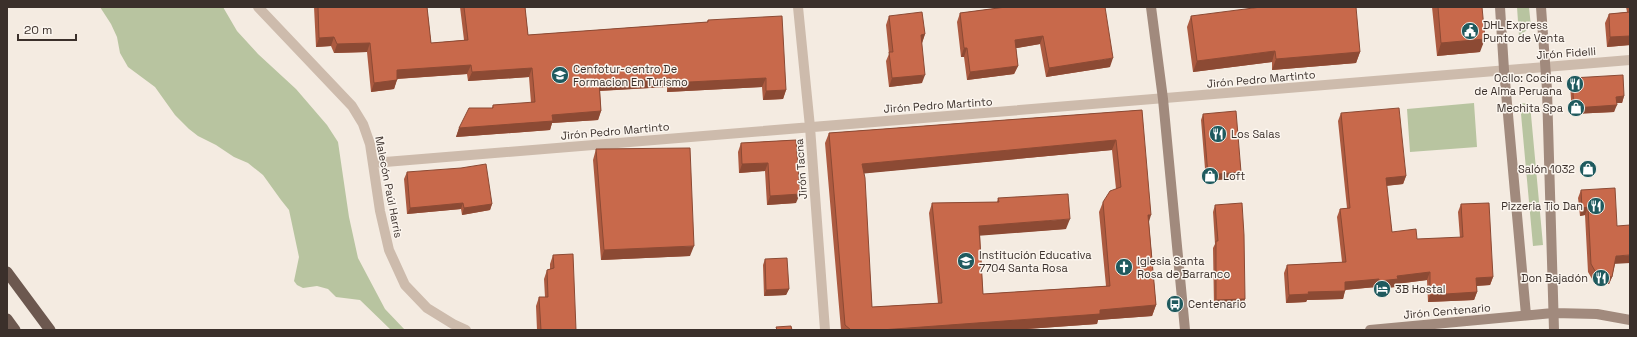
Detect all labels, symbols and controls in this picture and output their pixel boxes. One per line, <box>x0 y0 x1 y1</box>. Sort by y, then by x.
scale bar <box>18 16 76 42</box>
place label: DHL Express Punto de Venta <box>1483 18 1565 45</box>
public building icon: DHL Express Punto de Venta <box>1460 21 1480 41</box>
text: 20 m <box>24 22 52 38</box>
street label: Jirón Fidelli <box>1536 44 1597 62</box>
place label: Cenfotur-centro De Formacion En Turismo <box>573 62 688 89</box>
school or university icon: Cenfotur-centro De Formacion En Turismo <box>550 65 570 85</box>
street label: Jirón Pedro Martinto <box>1206 67 1316 91</box>
place label: Ocllo: Cocina de Alma Peruana <box>1474 71 1563 98</box>
restaurant icon: Ocllo: Cocina de Alma Peruana <box>1565 74 1585 94</box>
street label: Jirón Pedro Martinto <box>883 94 993 116</box>
shop icon: Mechita Spa <box>1566 98 1586 118</box>
place label: Mechita Spa <box>1497 101 1564 115</box>
street label: Jirón Pedro Martinto <box>560 119 670 143</box>
restaurant icon: Los Salas <box>1208 124 1228 144</box>
place label: Los Salas <box>1231 127 1280 141</box>
street label: Malecón Paúl Harris <box>372 135 406 239</box>
street label: Jirón Tacna <box>792 138 810 200</box>
shop icon: Salón 1032 <box>1578 159 1598 179</box>
place label: Salón 1032 <box>1518 162 1575 176</box>
shop icon: Loft <box>1200 166 1220 186</box>
place label: Loft <box>1223 169 1245 183</box>
restaurant icon: Pizzeria Tio Dan <box>1586 196 1606 216</box>
place label: Pizzeria Tio Dan <box>1501 199 1583 213</box>
place label: Institución Educativa 7704 Santa Rosa <box>979 248 1092 275</box>
school or university icon: Institución Educativa 7704 Santa Rosa <box>956 251 976 271</box>
place label: Iglesia Santa Rosa de Barranco <box>1137 254 1230 281</box>
church icon: Iglesia Santa Rosa de Barranco <box>1114 257 1134 277</box>
restaurant icon: Don Bajadón <box>1591 268 1611 288</box>
place label: Don Bajadón <box>1521 271 1588 285</box>
hotel icon: 3B Hostal <box>1372 279 1392 299</box>
place label: 3B Hostal <box>1395 282 1445 296</box>
bus stop icon: Centenario <box>1165 294 1185 314</box>
place label: Centenario <box>1188 297 1246 311</box>
street label: Jirón Centenario <box>1403 300 1492 322</box>

